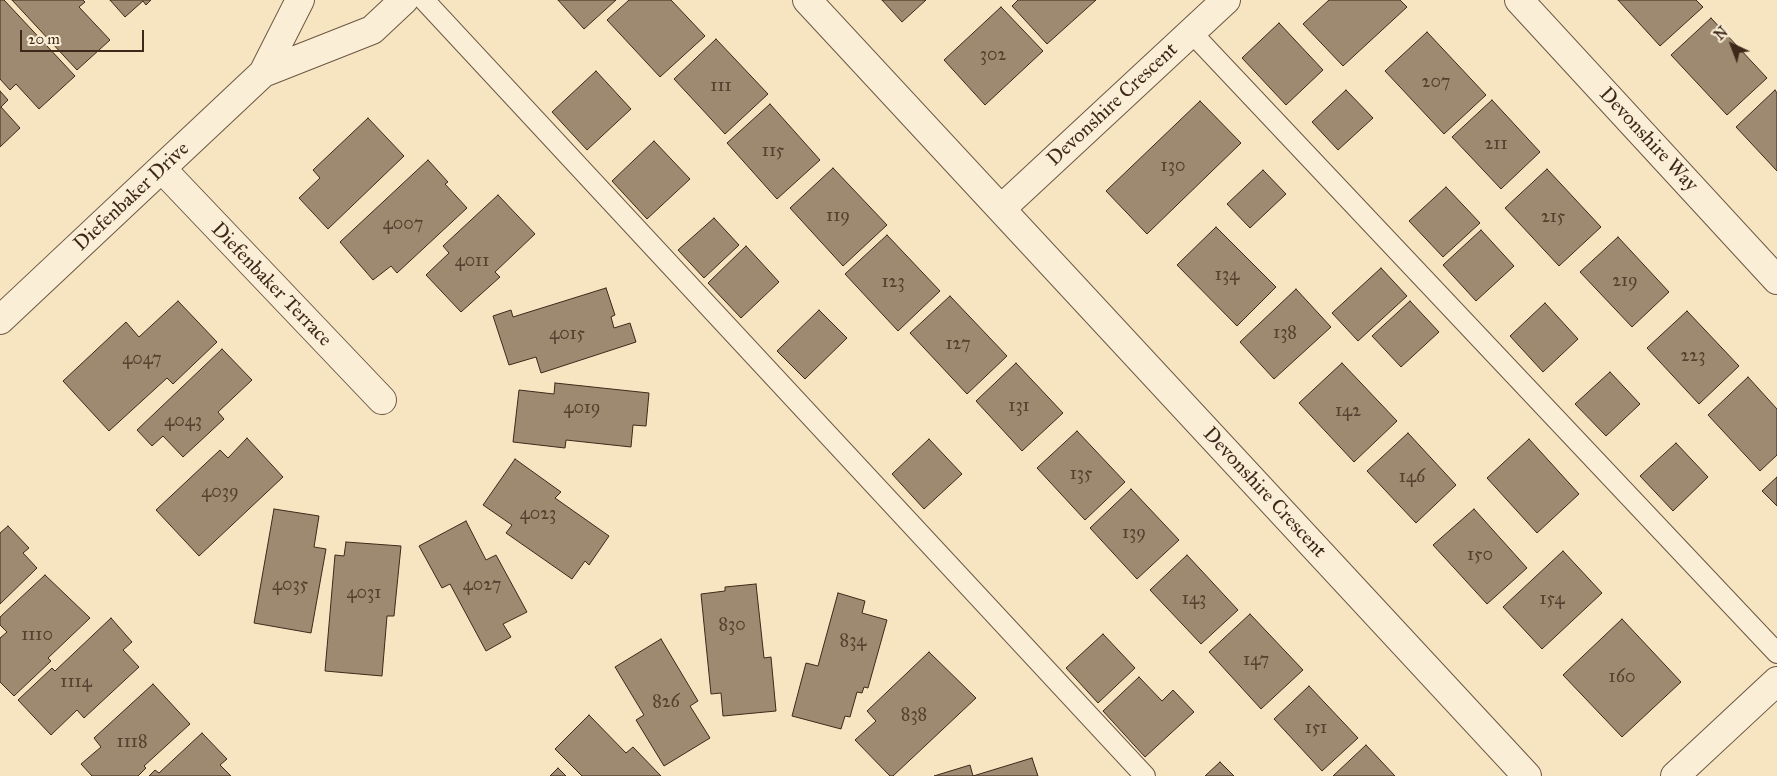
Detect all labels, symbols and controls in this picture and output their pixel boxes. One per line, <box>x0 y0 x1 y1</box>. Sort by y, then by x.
scale bar <box>22 20 146 52</box>
north arrow <box>1707 20 1757 70</box>
text: N <box>1711 23 1732 44</box>
text: 20 m <box>28 30 60 48</box>
street label: Devonshire Crescent <box>1043 38 1183 172</box>
house number: 302 <box>980 45 1006 67</box>
house number: 207 <box>1422 72 1450 94</box>
house number: 111 <box>710 76 732 98</box>
street label: Devonshire Way <box>1594 83 1702 197</box>
house number: 211 <box>1484 134 1508 156</box>
street label: Diefenbaker Drive <box>69 137 195 257</box>
house number: 115 <box>762 141 784 163</box>
house number: 130 <box>1161 156 1185 178</box>
house number: 119 <box>826 206 850 228</box>
house number: 215 <box>1541 207 1565 229</box>
house number: 4007 <box>383 214 423 236</box>
street label: Diefenbaker Terrace <box>206 218 336 352</box>
house number: 4011 <box>455 251 489 273</box>
house number: 134 <box>1215 265 1239 287</box>
house number: 219 <box>1612 271 1638 293</box>
house number: 123 <box>881 272 905 294</box>
house number: 138 <box>1273 323 1297 345</box>
house number: 4015 <box>549 324 585 346</box>
house number: 127 <box>945 334 971 356</box>
house number: 223 <box>1681 346 1705 368</box>
house number: 4047 <box>122 349 162 371</box>
house number: 131 <box>1008 396 1030 418</box>
house number: 4019 <box>564 398 600 420</box>
house number: 142 <box>1335 401 1361 423</box>
house number: 4043 <box>164 411 202 433</box>
street label: Devonshire Crescent <box>1197 423 1331 563</box>
house number: 135 <box>1070 464 1092 486</box>
house number: 146 <box>1399 467 1425 489</box>
house number: 4039 <box>201 482 239 504</box>
house number: 4023 <box>520 504 556 526</box>
house number: 139 <box>1122 523 1146 545</box>
house number: 150 <box>1467 545 1493 567</box>
house number: 4035 <box>272 575 308 597</box>
house number: 4027 <box>463 575 501 597</box>
house number: 4031 <box>347 583 381 605</box>
house number: 143 <box>1182 589 1206 611</box>
house number: 154 <box>1540 589 1564 611</box>
house number: 830 <box>718 615 746 637</box>
house number: 1110 <box>21 625 53 647</box>
house number: 834 <box>840 631 866 653</box>
house number: 147 <box>1243 650 1269 672</box>
house number: 160 <box>1609 667 1635 689</box>
house number: 1114 <box>60 672 92 694</box>
house number: 826 <box>652 692 680 714</box>
house number: 838 <box>901 705 927 727</box>
house number: 151 <box>1305 718 1327 740</box>
house number: 1118 <box>117 732 147 754</box>

